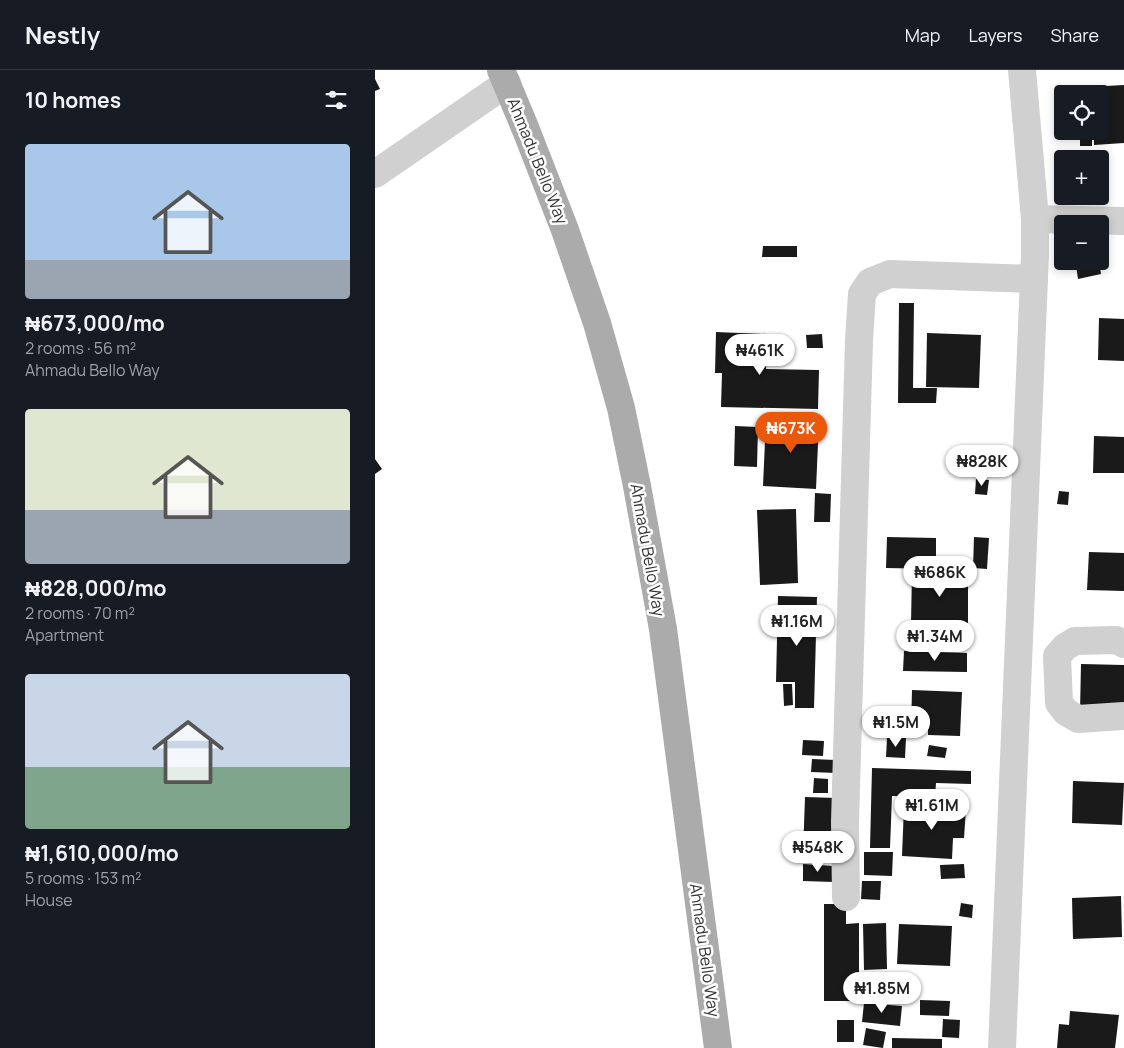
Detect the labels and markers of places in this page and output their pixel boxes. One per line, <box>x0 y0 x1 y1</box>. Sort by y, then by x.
pin: ₦461K <box>725 334 795 376</box>
pin: ₦673K <box>756 412 826 454</box>
pin: ₦828K <box>947 444 1017 487</box>
pin: ₦686K <box>905 556 975 598</box>
pin: ₦1.16M <box>756 604 838 647</box>
pin: ₦1.34M <box>894 620 976 662</box>
pin: ₦1.5M <box>861 706 931 748</box>
pin: ₦1.61M <box>891 788 973 831</box>
pin: ₦548K <box>783 830 853 873</box>
pin: ₦1.85M <box>841 972 923 1014</box>

